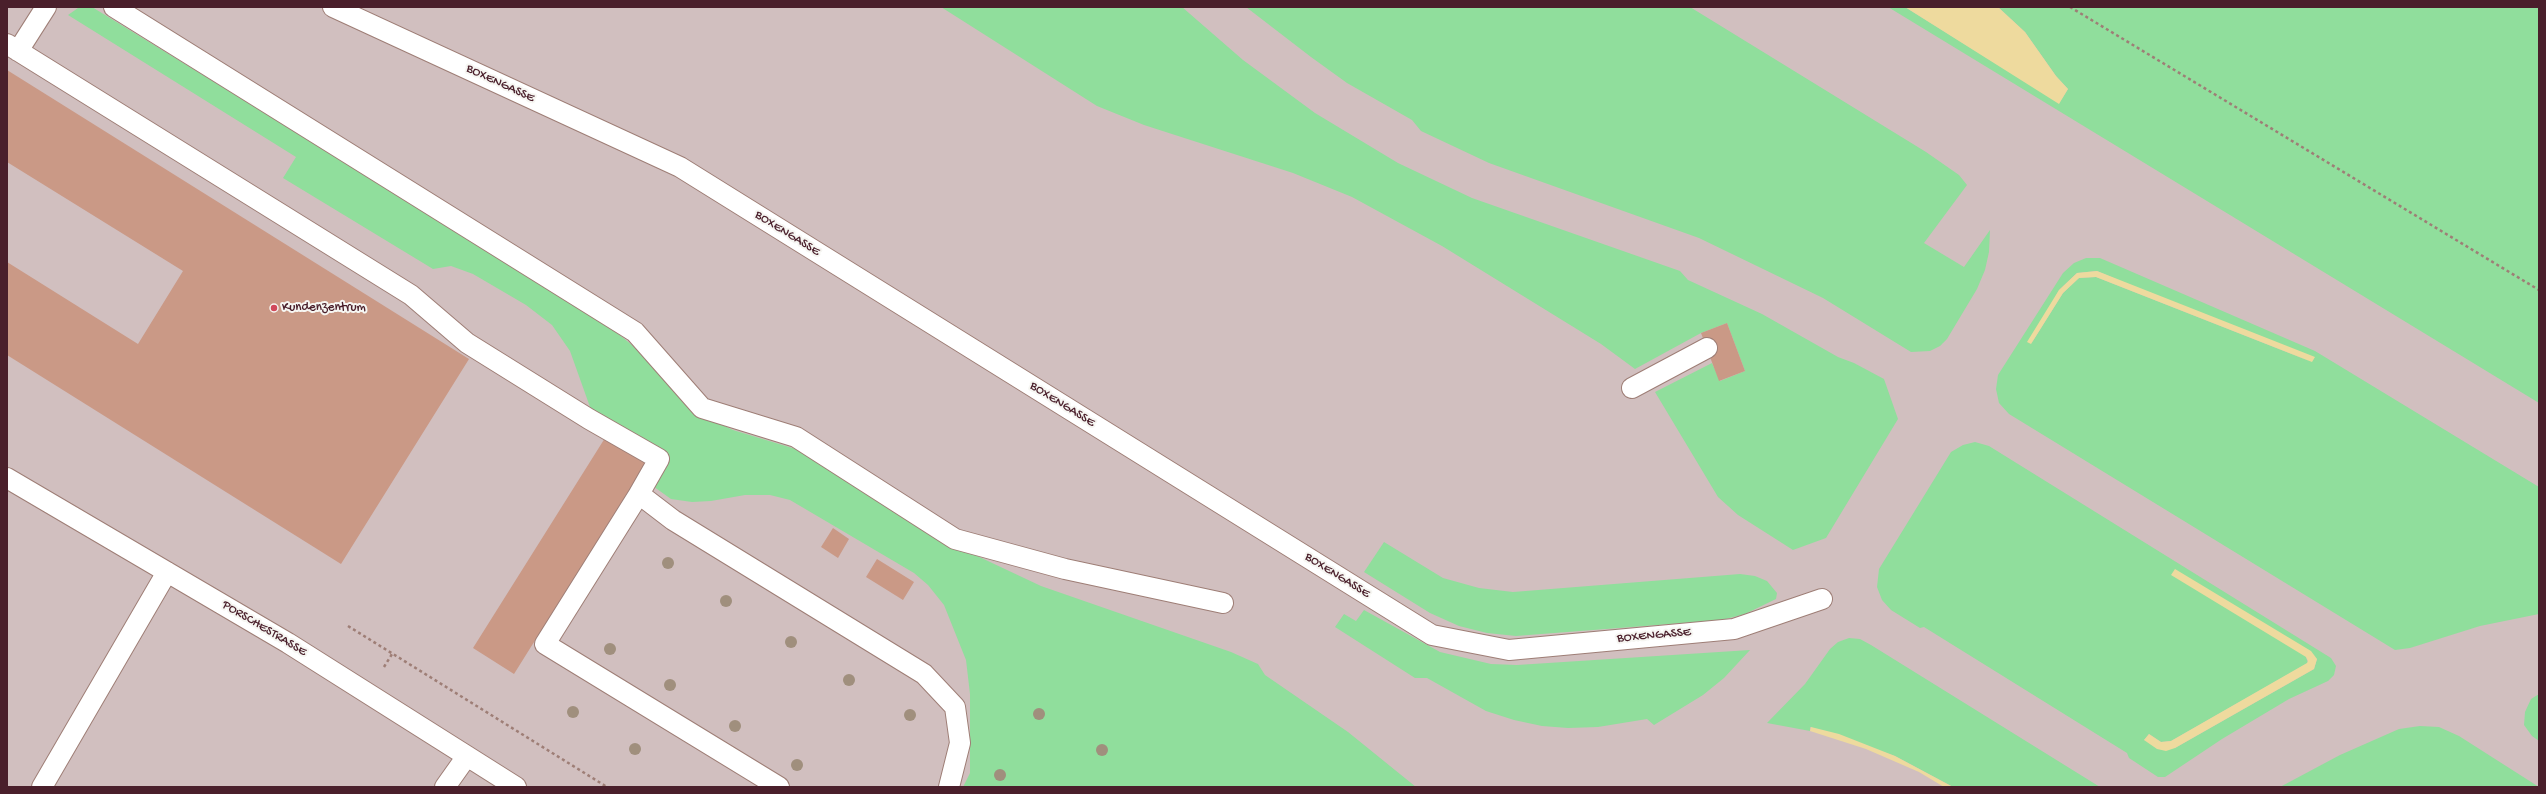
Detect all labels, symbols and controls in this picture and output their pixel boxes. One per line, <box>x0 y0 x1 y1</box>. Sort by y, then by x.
street label: BOXENGASSE <box>463 61 537 107</box>
street label: BOXENGASSE <box>751 208 823 260</box>
place label: Kundenzentrum <box>282 300 366 316</box>
marker: Kundenzentrum <box>269 303 279 313</box>
street label: BOXENGASSE <box>1026 379 1098 431</box>
street label: BOXENGASSE <box>1301 550 1373 602</box>
street label: PORSCHESTRASSE <box>219 598 309 660</box>
street label: BOXENGASSE <box>1616 625 1692 647</box>

